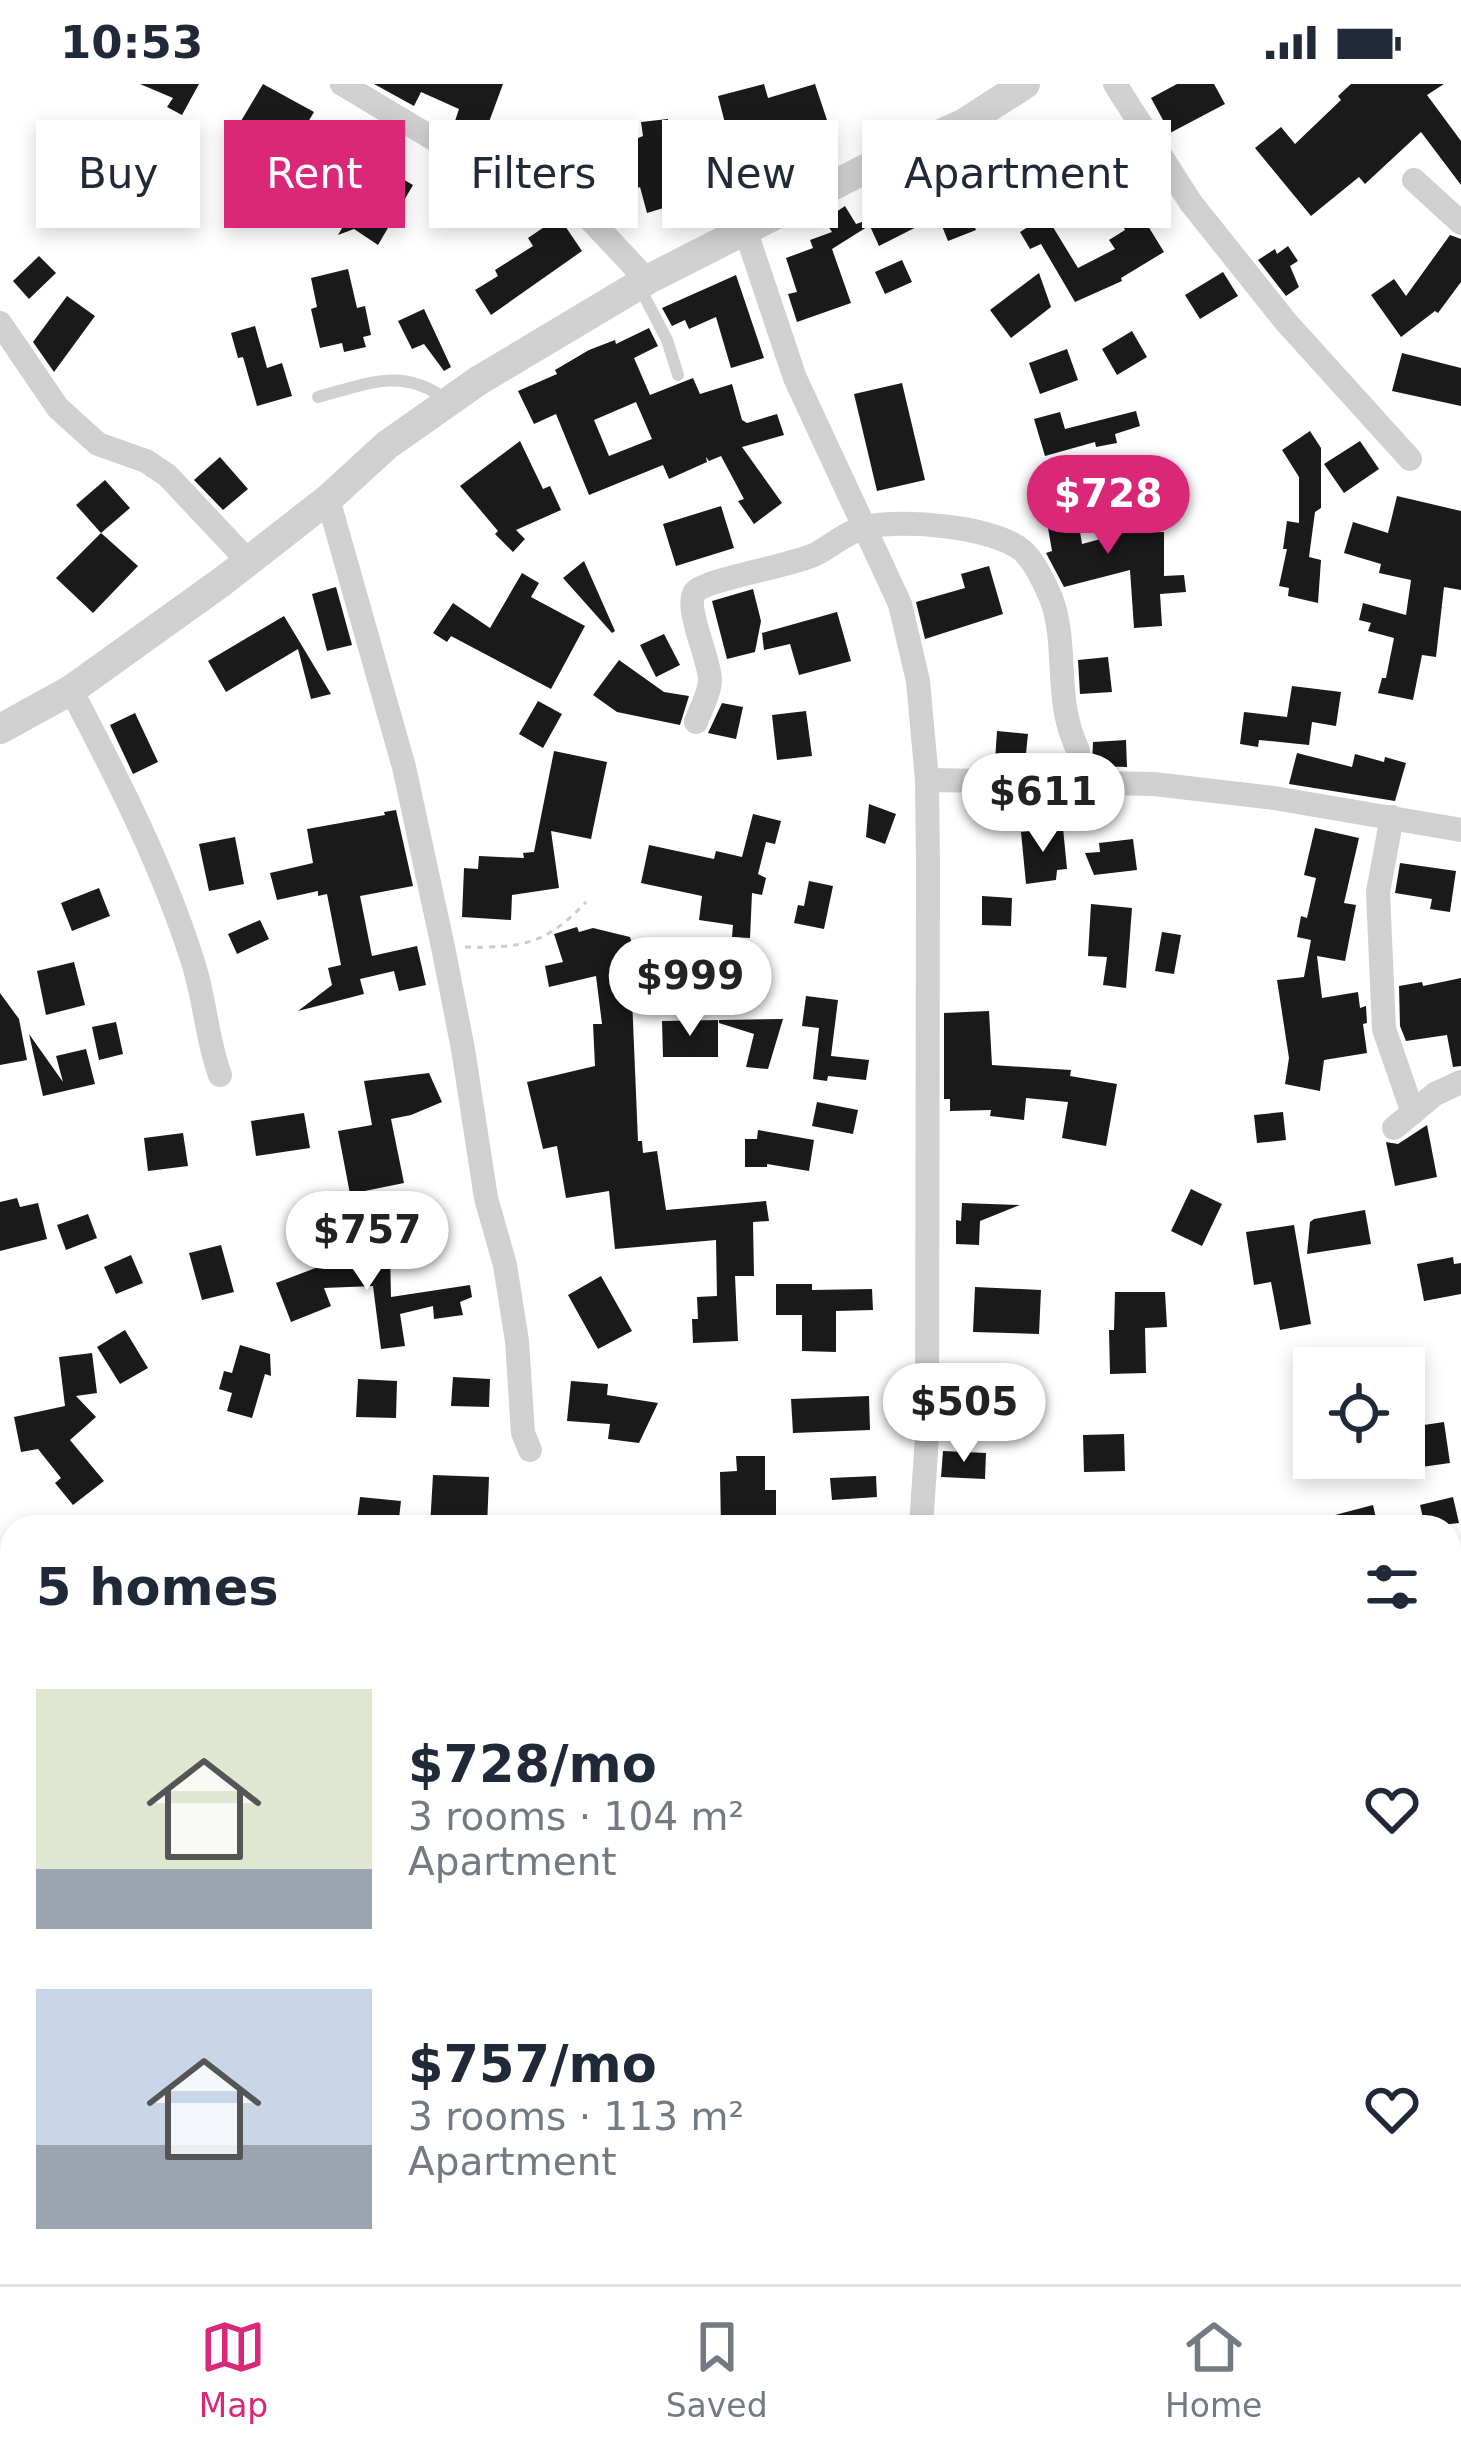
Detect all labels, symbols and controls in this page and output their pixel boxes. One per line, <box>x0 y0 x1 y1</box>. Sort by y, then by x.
text: 10:53 <box>60 16 203 69</box>
chip: Buy <box>36 120 200 228</box>
chip: Rent <box>224 120 405 228</box>
chip: Filters <box>429 120 638 228</box>
chip: New <box>662 120 838 228</box>
chip: Apartment <box>862 120 1171 228</box>
pin: $728 <box>1037 455 1179 557</box>
text: $728 <box>1054 471 1162 516</box>
pin: $611 <box>972 753 1114 855</box>
text: $611 <box>989 769 1097 814</box>
pin: $999 <box>619 937 761 1039</box>
text: $999 <box>636 953 744 998</box>
pin: $757 <box>296 1191 438 1293</box>
text: $757 <box>313 1207 421 1252</box>
map controls <box>1293 1347 1425 1479</box>
button: locate <box>1293 1347 1425 1479</box>
pin: $505 <box>893 1363 1035 1465</box>
text: $505 <box>910 1379 1018 1424</box>
icon: filters <box>1359 1554 1425 1620</box>
text: 5 homes <box>36 1558 279 1617</box>
text: $728/mo <box>408 1735 657 1794</box>
icon: home <box>132 1737 276 1881</box>
icon: heart <box>1359 1776 1425 1842</box>
text: 3 rooms · 104 m² <box>408 1794 744 1839</box>
text: Apartment <box>408 1839 617 1884</box>
text: $757/mo <box>408 2035 657 2094</box>
icon: home <box>132 2037 276 2181</box>
icon: heart <box>1359 2076 1425 2142</box>
text: 3 rooms · 113 m² <box>408 2094 744 2139</box>
text: Apartment <box>408 2139 617 2184</box>
tab: Map <box>199 2314 268 2425</box>
tab: Saved <box>666 2314 768 2425</box>
tab: Home <box>1165 2314 1262 2425</box>

